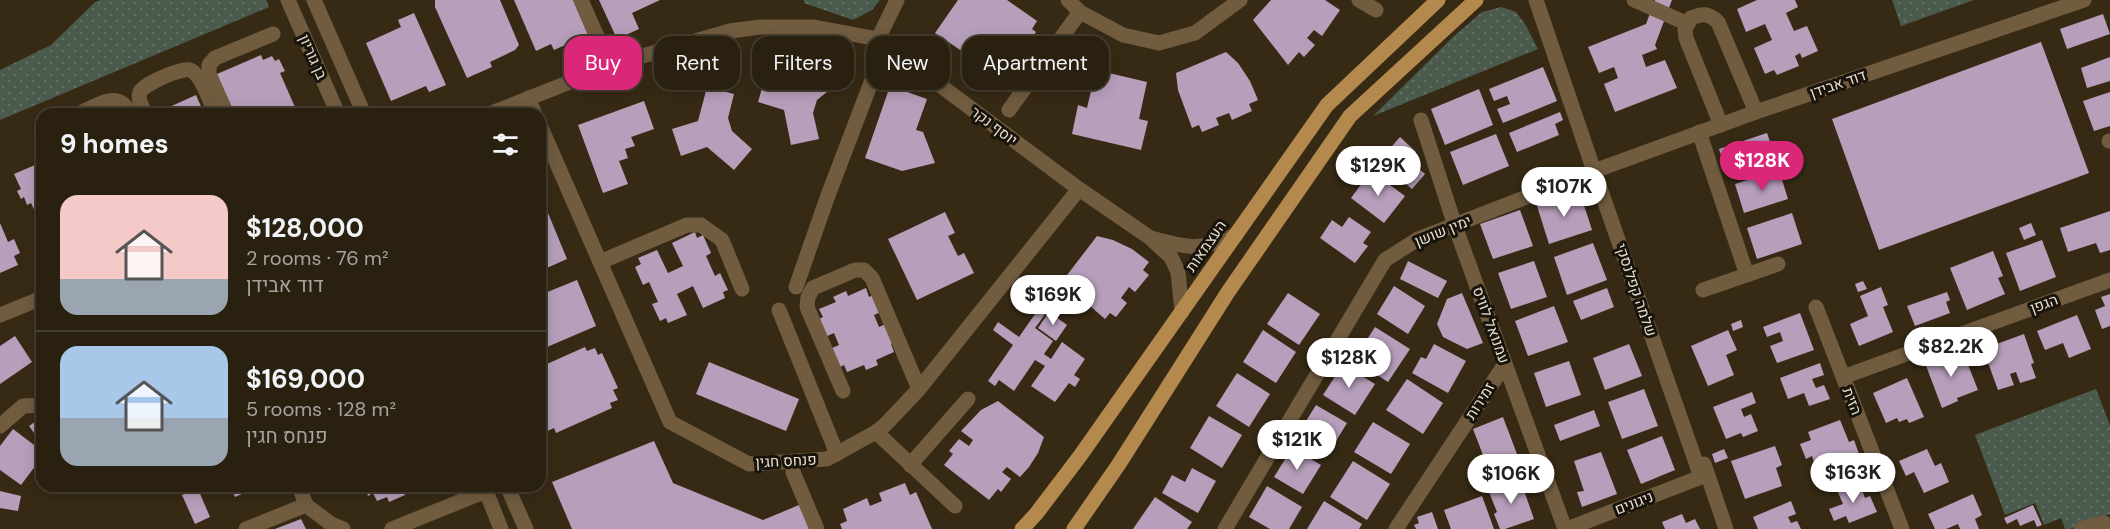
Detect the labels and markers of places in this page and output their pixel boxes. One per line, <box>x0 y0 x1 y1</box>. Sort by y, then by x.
pin: $128K <box>1720 141 1804 192</box>
pin: $129K <box>1336 146 1420 197</box>
pin: $107K <box>1522 167 1606 218</box>
pin: $169K <box>1011 275 1095 326</box>
pin: $82.2K <box>1902 327 2000 378</box>
pin: $128K <box>1307 338 1391 389</box>
pin: $121K <box>1255 420 1339 471</box>
pin: $163K <box>1811 453 1895 504</box>
pin: $106K <box>1469 454 1553 505</box>

